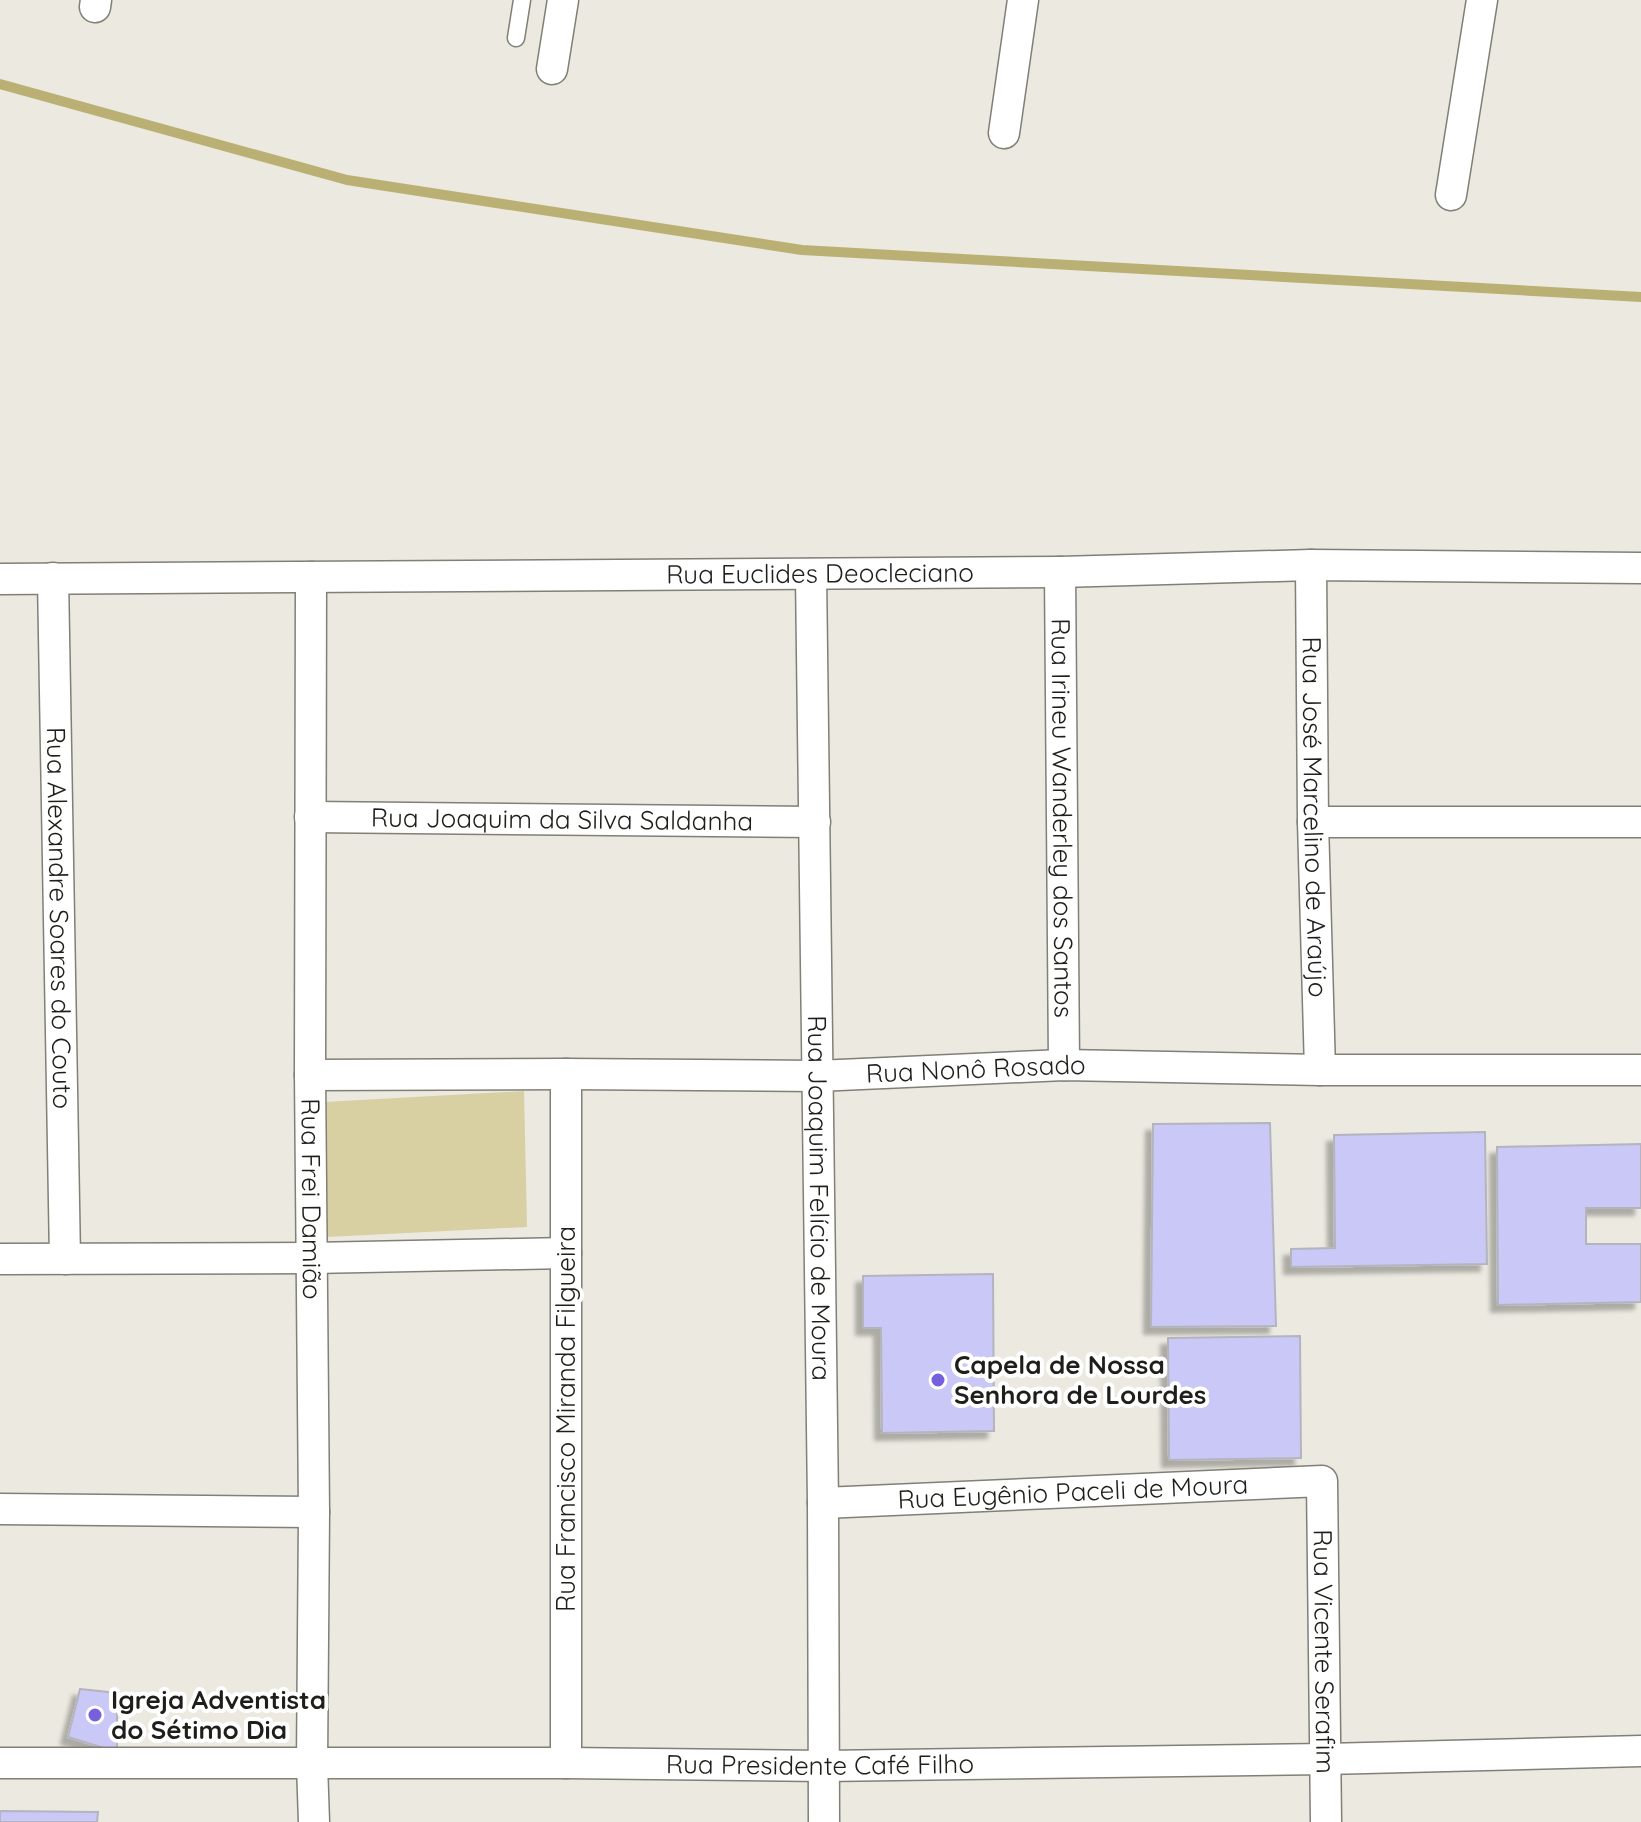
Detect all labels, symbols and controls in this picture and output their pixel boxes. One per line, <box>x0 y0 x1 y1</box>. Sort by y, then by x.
street label: Rua Euclides Deocleciano <box>666 556 974 591</box>
street label: Rua Irineu Wanderley dos Santos <box>1044 618 1081 1018</box>
street label: Rua José Marcelino de Araújo <box>1296 636 1335 998</box>
street label: Rua Alexandre Soares do Couto <box>40 726 79 1109</box>
street label: Rua Joaquim da Silva Saldanha <box>371 801 753 837</box>
street label: Rua Joaquim Felício de Moura <box>801 1015 838 1381</box>
street label: Rua Nonô Rosado <box>865 1048 1086 1090</box>
street label: Rua Frei Damião <box>294 1098 329 1300</box>
street label: Rua Francisco Miranda Filgueira <box>549 1226 582 1612</box>
place label: Capela de Nossa Senhora de Lourdes <box>954 1348 1206 1411</box>
marker: Capela de Nossa Senhora de Lourdes <box>929 1371 947 1389</box>
street label: Rua Eugênio Paceli de Moura <box>897 1467 1249 1516</box>
street label: Rua Vicente Serafim <box>1307 1529 1342 1774</box>
place label: Igreja Adventista do Sétimo Dia <box>111 1683 326 1746</box>
marker: Igreja Adventista do Sétimo Dia <box>86 1706 104 1724</box>
street label: Rua Presidente Café Filho <box>666 1747 974 1782</box>

